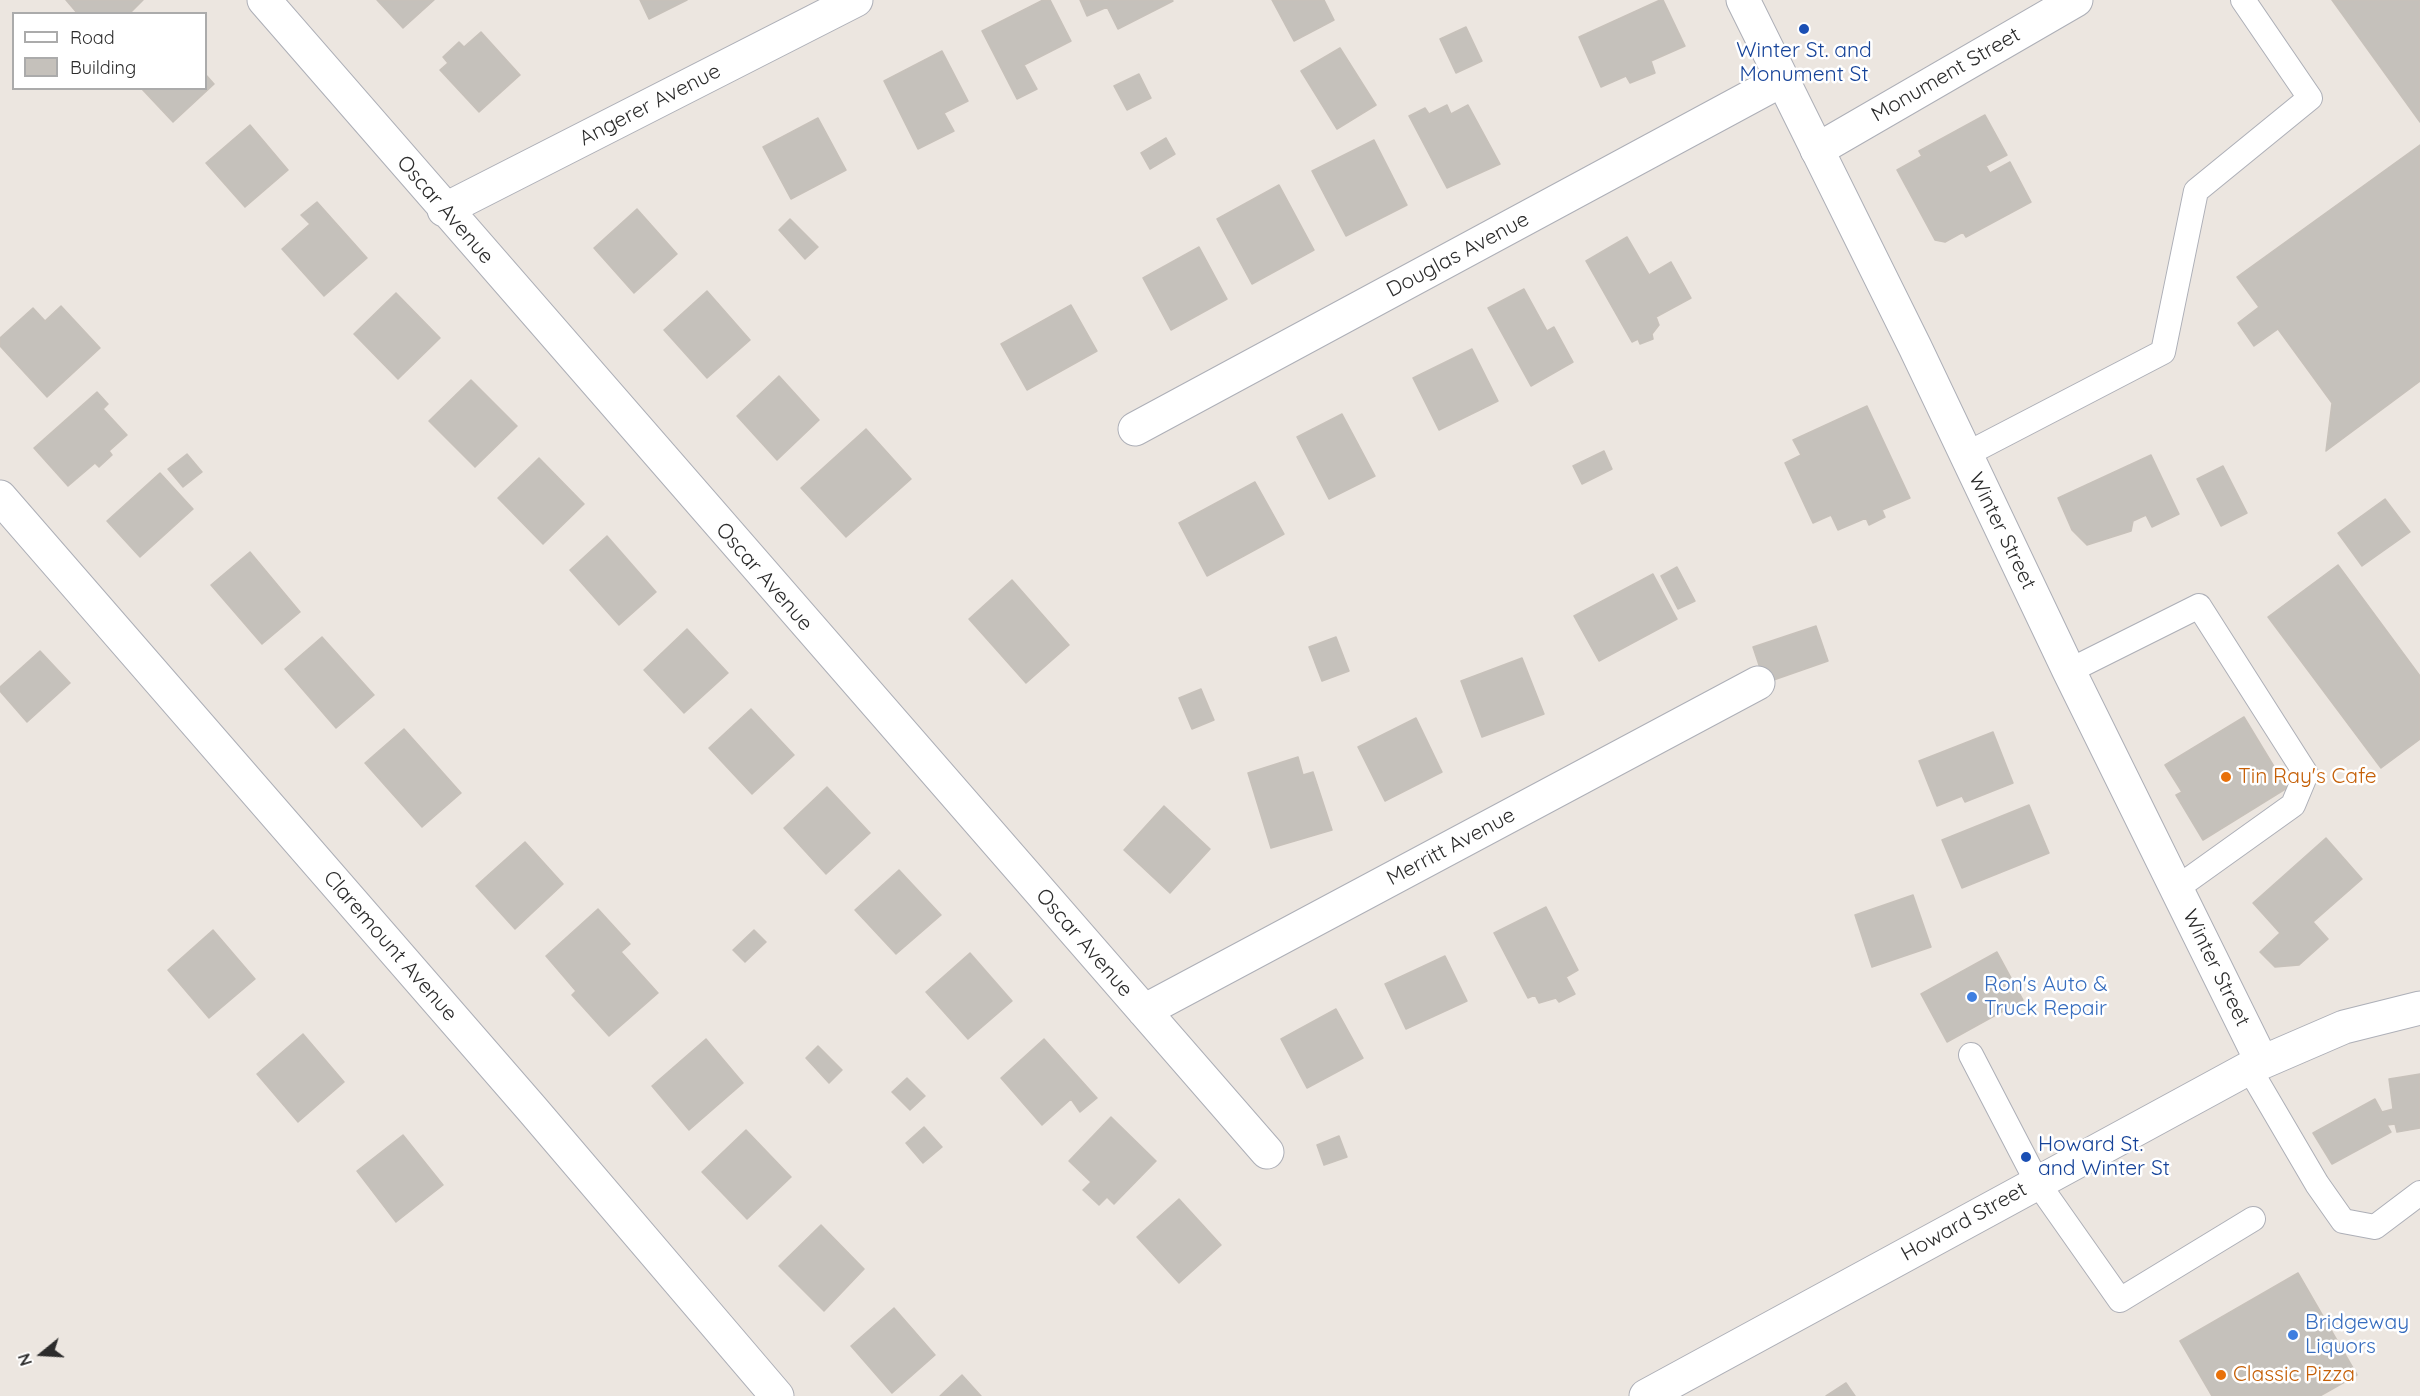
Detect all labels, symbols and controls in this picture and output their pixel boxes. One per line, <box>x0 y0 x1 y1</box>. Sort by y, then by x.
legend <box>12 12 207 90</box>
marker: Winter St. and Monument St <box>1797 22 1811 36</box>
street label: Monument Street <box>1867 22 2025 128</box>
text: Road <box>70 26 115 49</box>
place label: Winter St. and Monument St <box>1736 38 1872 88</box>
text: Building <box>70 56 136 79</box>
street label: Angerer Avenue <box>575 58 725 152</box>
street label: Oscar Avenue <box>391 151 499 269</box>
street label: Douglas Avenue <box>1382 207 1534 303</box>
street label: Winter Street <box>1963 468 2041 594</box>
street label: Oscar Avenue <box>710 518 818 636</box>
place label: Tin Ray's Cafe <box>2238 764 2377 790</box>
marker: Tin Ray's Cafe <box>2219 770 2233 784</box>
street label: Merritt Avenue <box>1383 803 1519 891</box>
street label: Claremount Avenue <box>318 866 462 1026</box>
street label: Oscar Avenue <box>1030 884 1138 1002</box>
street label: Winter Street <box>2177 905 2255 1031</box>
place label: Ron's Auto & Truck Repair <box>1984 972 2107 1022</box>
marker: Ron's Auto & Truck Repair <box>1965 990 1979 1004</box>
place label: Howard St. and Winter St <box>2038 1132 2170 1182</box>
marker: Howard St. and Winter St <box>2019 1150 2033 1164</box>
street label: Howard Street <box>1897 1177 2031 1267</box>
place label: Bridgeway Liquors <box>2305 1310 2409 1360</box>
north arrow <box>12 1324 72 1384</box>
marker: Bridgeway Liquors <box>2286 1328 2300 1342</box>
text: N <box>14 1351 36 1368</box>
place label: Classic Pizza <box>2233 1362 2355 1388</box>
marker: Classic Pizza <box>2214 1368 2228 1382</box>

